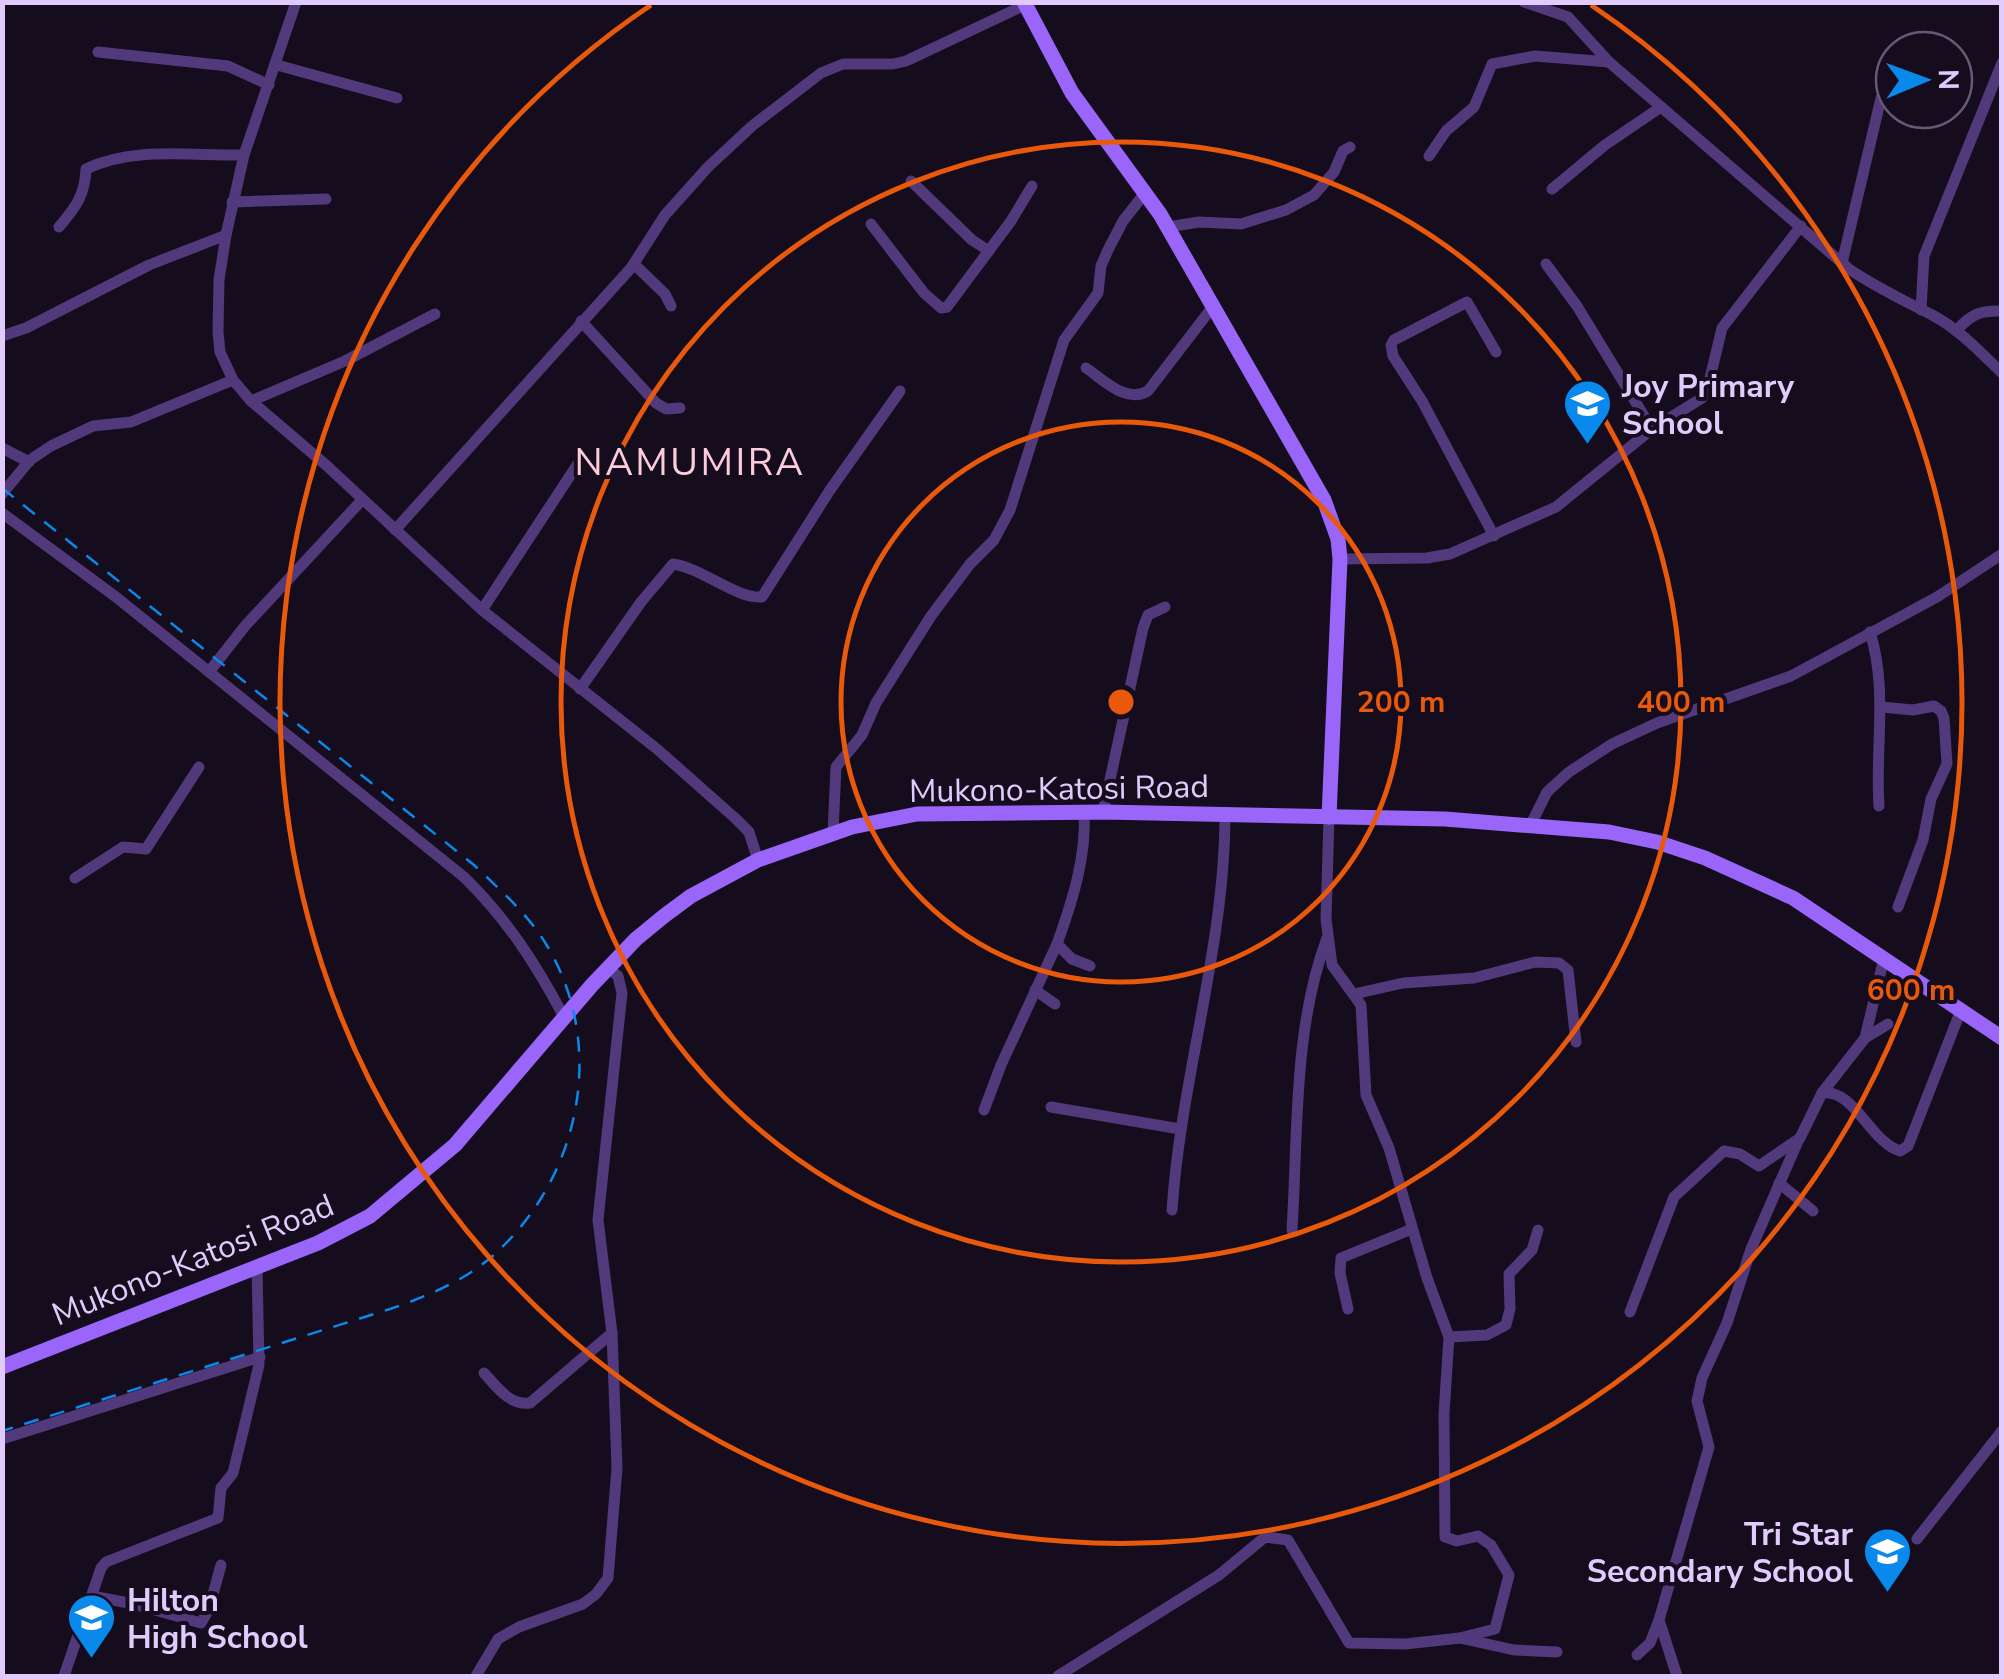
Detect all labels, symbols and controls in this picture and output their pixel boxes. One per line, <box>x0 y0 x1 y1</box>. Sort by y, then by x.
north arrow <box>1874 30 1974 130</box>
text: N <box>1929 69 1967 90</box>
place label: Joy Primary School <box>1621 365 1795 445</box>
school or university icon: Joy Primary School <box>1561 378 1613 446</box>
district label: NAMUMIRA <box>575 437 805 488</box>
text: 200 m <box>1357 682 1445 723</box>
text: 400 m <box>1637 682 1725 723</box>
centre of rings <box>1103 684 1139 720</box>
street label: Mukono-Katosi Road <box>909 765 1209 813</box>
text: 600 m <box>1867 970 1955 1011</box>
street label: Mukono-Katosi Road <box>46 1184 340 1336</box>
place label: Tri Star Secondary School <box>1587 1513 1853 1593</box>
school or university icon: Tri Star Secondary School <box>1862 1526 1914 1594</box>
place label: Hilton High School <box>127 1579 308 1659</box>
school or university icon: Hilton High School <box>66 1592 118 1660</box>

